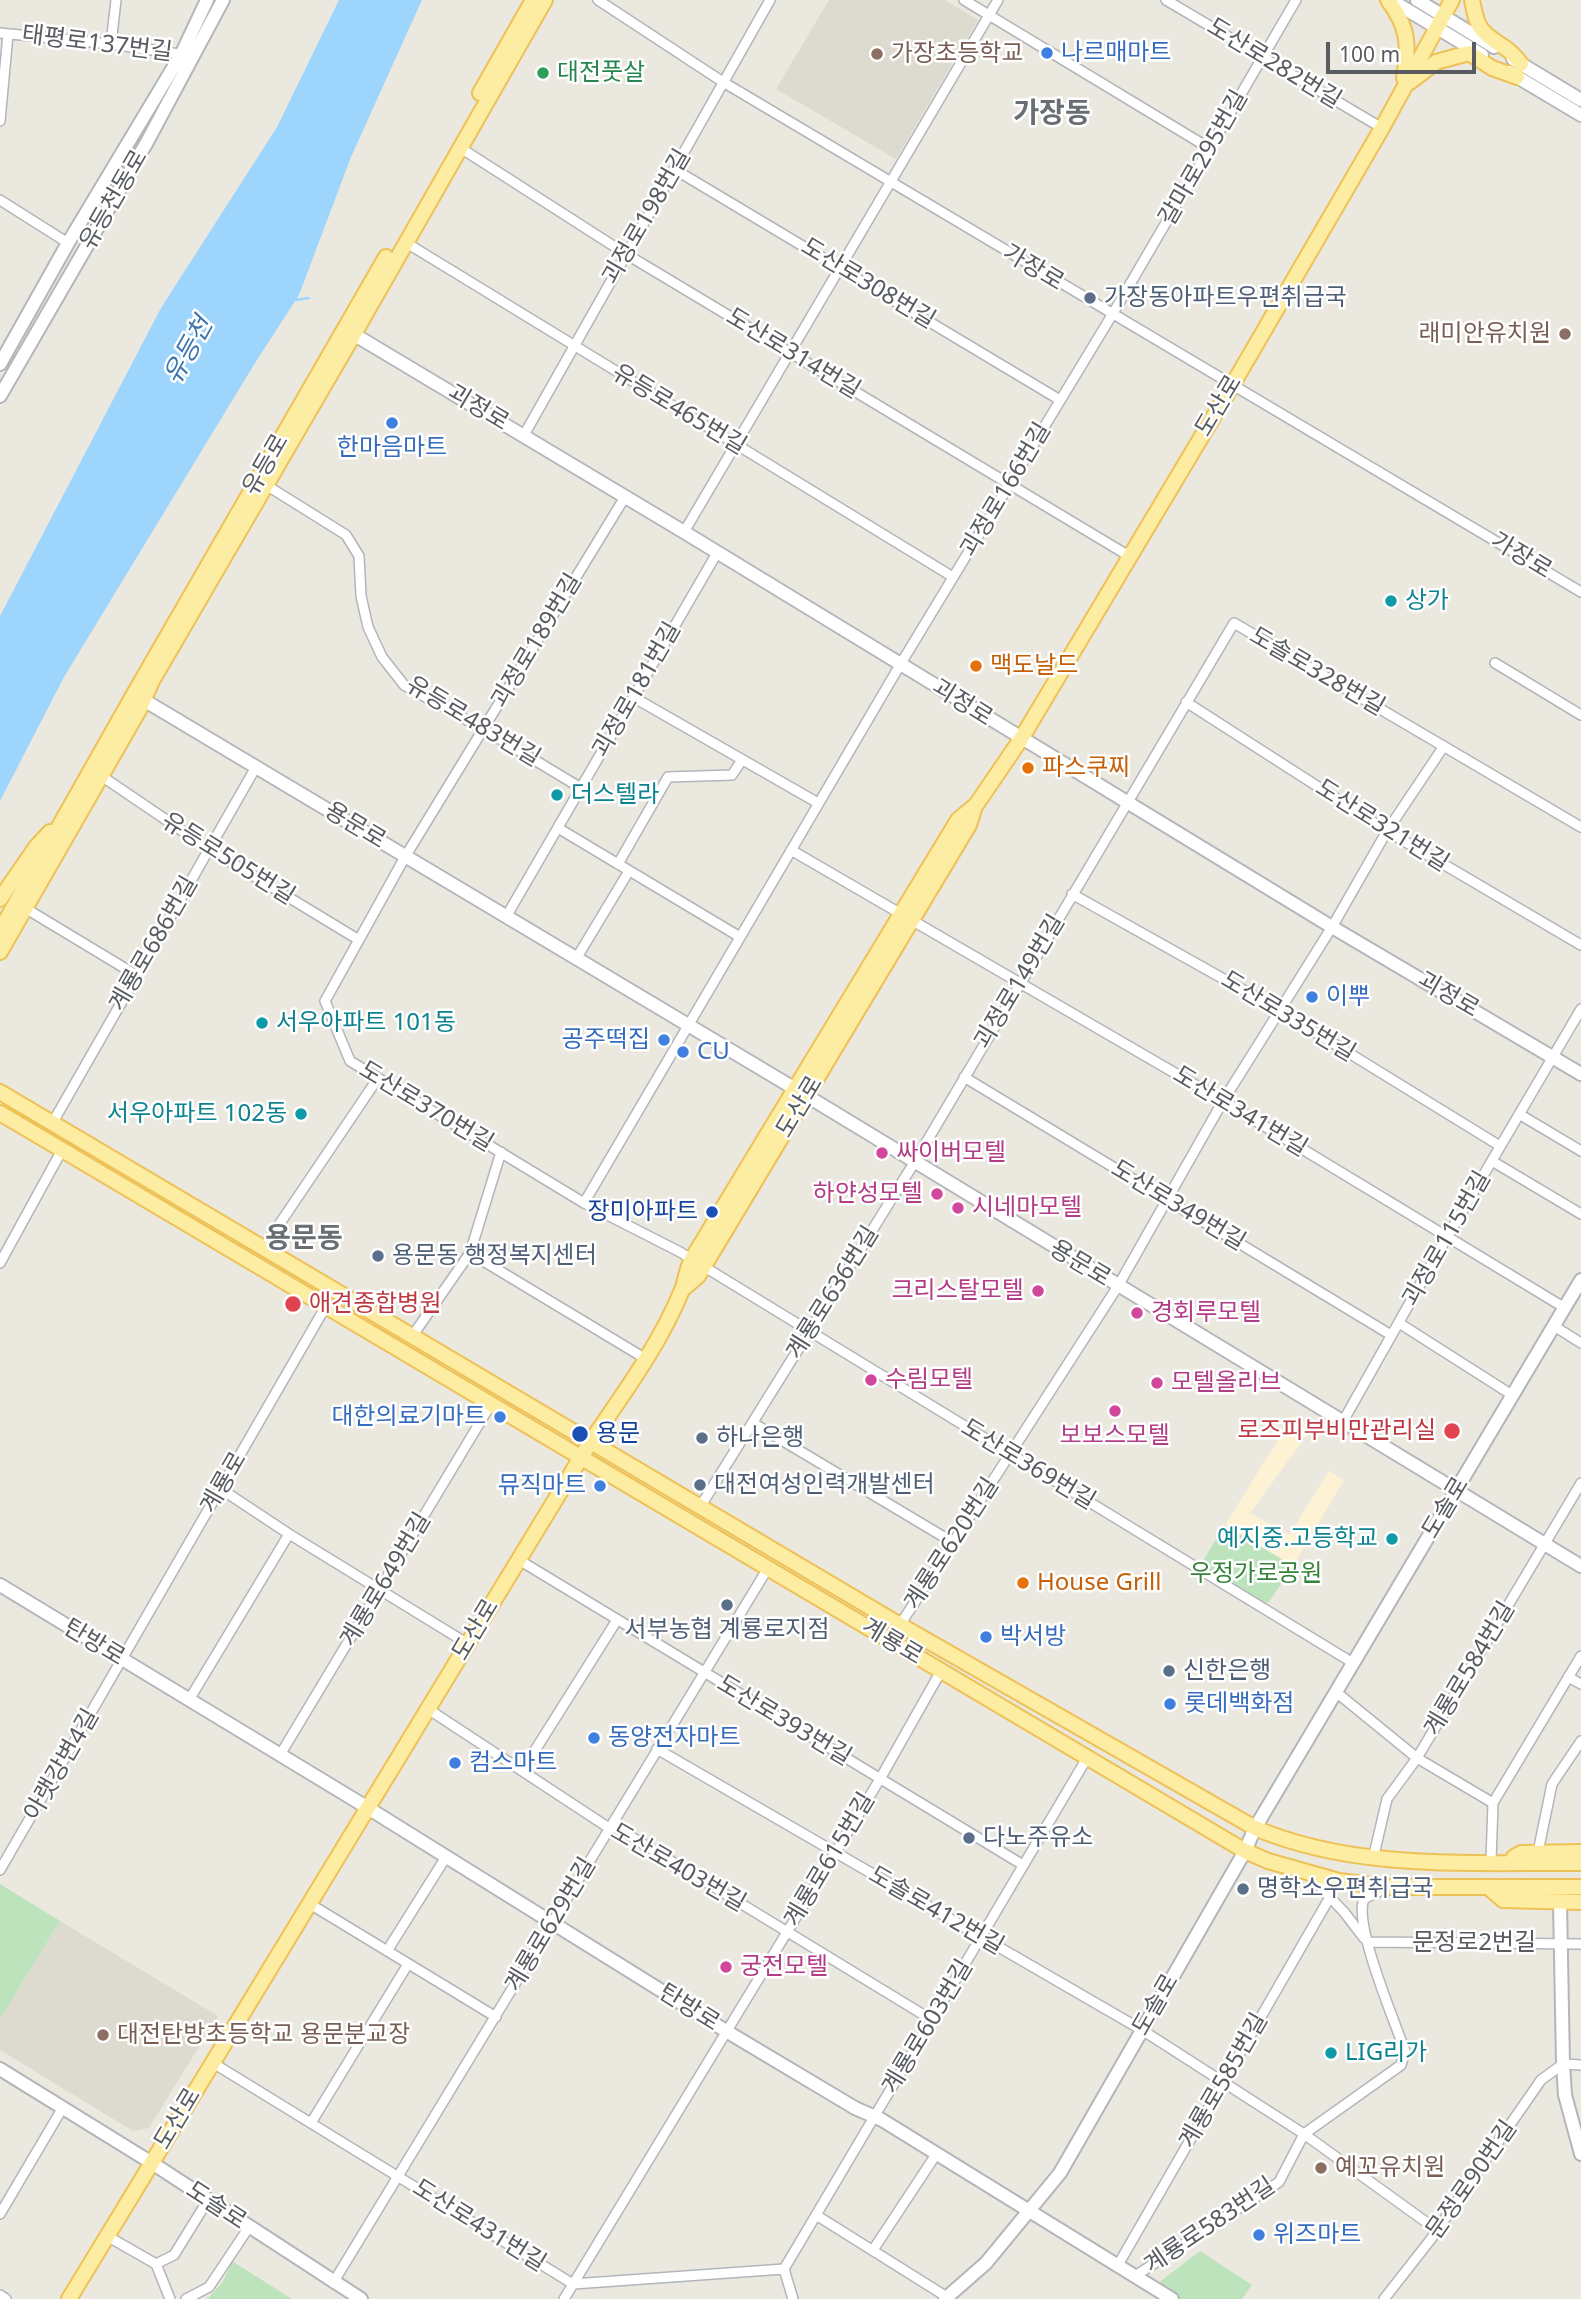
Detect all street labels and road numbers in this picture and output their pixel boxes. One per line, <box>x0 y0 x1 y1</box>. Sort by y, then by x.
street label: 도산로282번길 <box>1202 13 1346 115</box>
street label: 태평로137번길 <box>20 20 174 68</box>
street label: 갈마로295번길 <box>1154 85 1254 231</box>
street label: 괴정로198번길 <box>597 144 697 290</box>
street label: 유등천동로 <box>74 145 154 255</box>
street label: 도산로308번길 <box>796 233 940 335</box>
street label: 가장로 <box>997 239 1069 297</box>
street label: 도산로314번길 <box>721 303 865 405</box>
street label: 유등로465번길 <box>607 359 751 461</box>
street label: 도산로 <box>1190 370 1248 442</box>
street label: 괴정로 <box>442 379 514 437</box>
street label: 괴정로166번길 <box>955 418 1057 562</box>
street label: 유등로 <box>237 429 295 501</box>
street label: 가장로 <box>1485 527 1557 585</box>
street label: 괴정로189번길 <box>486 569 588 713</box>
street label: 괴정로181번길 <box>587 617 687 763</box>
street label: 도솔로328번길 <box>1244 622 1390 722</box>
street label: 유등로483번길 <box>401 671 545 773</box>
street label: 괴정로 <box>926 673 998 733</box>
street label: 도산로321번길 <box>1310 774 1454 878</box>
street label: 용문로 <box>319 797 391 855</box>
street label: 유등로505번길 <box>156 807 300 911</box>
street label: 계룡로686번길 <box>104 871 204 1017</box>
street label: 괴정로149번길 <box>969 910 1071 1054</box>
street label: 도산로335번길 <box>1216 966 1360 1068</box>
street label: 괴정로 <box>1412 966 1484 1024</box>
street label: 도산로370번길 <box>354 1056 498 1158</box>
street label: 도산로341번길 <box>1168 1061 1312 1163</box>
street label: 도산로 <box>771 1071 829 1143</box>
street label: 도산로349번길 <box>1106 1155 1250 1257</box>
street label: 괴정로115번길 <box>1397 1166 1497 1312</box>
street label: 계룡로636번길 <box>781 1221 885 1365</box>
street label: 용문로 <box>1044 1235 1116 1293</box>
street label: 도산로369번길 <box>956 1414 1100 1516</box>
street label: 계룡로 <box>195 1447 253 1519</box>
street label: 도솔로 <box>1417 1472 1475 1544</box>
street label: 계룡로620번길 <box>899 1473 1005 1615</box>
street label: 계룡로649번길 <box>335 1508 437 1652</box>
street label: 도산로 <box>447 1594 505 1666</box>
street label: 계룡로584번길 <box>1419 1597 1521 1741</box>
street label: 계룡로 <box>856 1613 928 1671</box>
street label: 탄방로 <box>58 1614 130 1672</box>
street label: 도산로393번길 <box>712 1670 856 1772</box>
street label: 아랫강변4길 <box>18 1704 106 1826</box>
street label: 계룡로615번길 <box>779 1788 881 1932</box>
street label: 도산로403번길 <box>605 1818 751 1918</box>
street label: 계룡로629번길 <box>500 1853 602 1997</box>
street label: 도솔로412번길 <box>863 1861 1009 1961</box>
street label: 문정로2번길 <box>1412 1929 1536 1957</box>
street label: 계룡로603번길 <box>877 1955 979 2099</box>
street label: 도솔로 <box>1127 1969 1185 2041</box>
street label: 탄방로 <box>653 1978 725 2038</box>
street label: 계룡로585번길 <box>1174 2008 1274 2154</box>
street label: 도산로 <box>149 2083 207 2155</box>
street label: 문정로90번길 <box>1421 2115 1523 2245</box>
street label: 계룡로583번길 <box>1139 2172 1281 2280</box>
street label: 도산로431번길 <box>407 2174 551 2278</box>
street label: 도솔로 <box>180 2176 252 2236</box>

